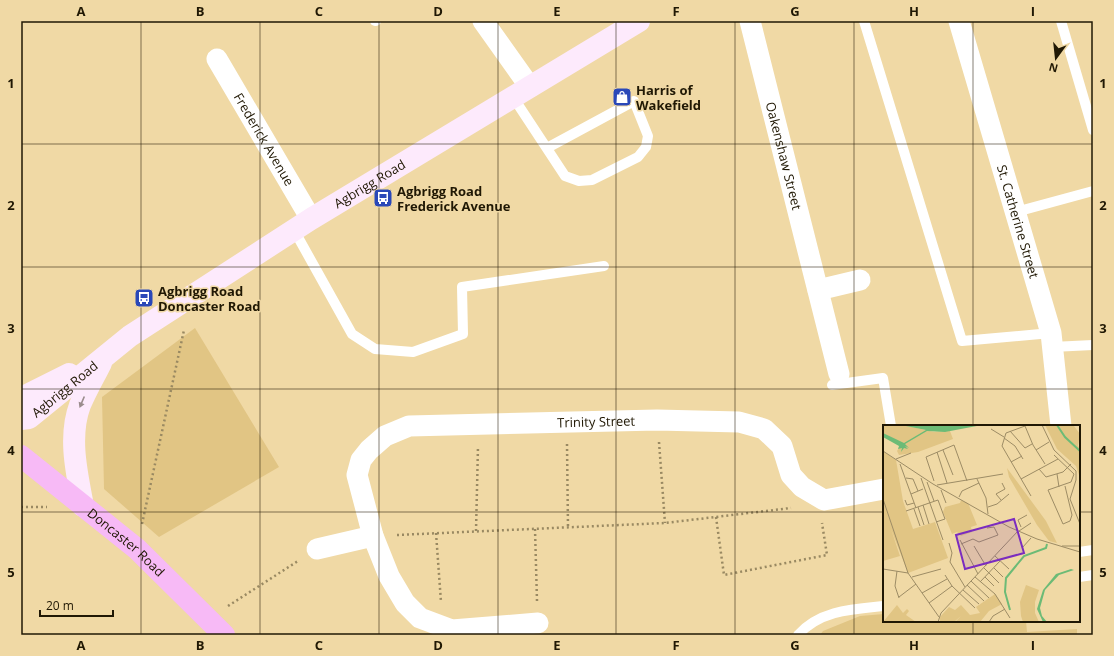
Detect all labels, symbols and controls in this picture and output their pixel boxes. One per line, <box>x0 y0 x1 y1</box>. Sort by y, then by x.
text: A <box>77 2 86 20</box>
text: B <box>196 2 205 20</box>
text: C <box>315 2 323 20</box>
text: D <box>433 2 443 20</box>
text: E <box>553 2 561 20</box>
text: F <box>672 2 680 20</box>
text: G <box>790 2 800 20</box>
text: H <box>909 2 919 20</box>
text: I <box>1031 2 1035 20</box>
north arrow <box>1036 38 1076 78</box>
text: N <box>1047 60 1060 77</box>
text: 1 <box>7 74 15 92</box>
text: 1 <box>1099 74 1107 92</box>
place label: Harris of Wakefield <box>636 81 701 114</box>
shop icon: Harris of Wakefield <box>611 86 633 108</box>
street label: Frederick Avenue <box>230 89 298 189</box>
street label: Oakenshaw Street <box>762 100 806 212</box>
street label: Agbrigg Road <box>330 155 409 212</box>
street label: St. Catherine Street <box>993 162 1043 281</box>
place label: Agbrigg Road Frederick Avenue <box>397 182 511 215</box>
bus stop icon: Agbrigg Road Frederick Avenue <box>372 187 394 209</box>
text: 2 <box>7 196 15 214</box>
text: 2 <box>1099 196 1107 214</box>
place label: Agbrigg Road Doncaster Road <box>158 282 261 315</box>
bus stop icon: Agbrigg Road Doncaster Road <box>133 287 155 309</box>
text: 3 <box>7 319 15 337</box>
text: 3 <box>1099 319 1107 337</box>
street label: Agbrigg Road <box>28 357 102 421</box>
one-way arrow <box>79 397 85 408</box>
street label: Trinity Street <box>557 412 636 431</box>
inset map <box>883 425 1080 622</box>
text: 4 <box>7 441 15 459</box>
text: 4 <box>1099 441 1107 459</box>
street label: Doncaster Road <box>84 504 169 580</box>
text: 5 <box>7 563 15 581</box>
text: 5 <box>1099 563 1107 581</box>
scale bar <box>40 592 113 618</box>
text: 20 m <box>46 597 74 614</box>
text: A <box>77 636 86 654</box>
text: B <box>196 636 205 654</box>
text: C <box>315 636 323 654</box>
text: D <box>433 636 443 654</box>
text: E <box>553 636 561 654</box>
text: F <box>672 636 680 654</box>
text: G <box>790 636 800 654</box>
text: H <box>909 636 919 654</box>
text: I <box>1031 636 1035 654</box>

